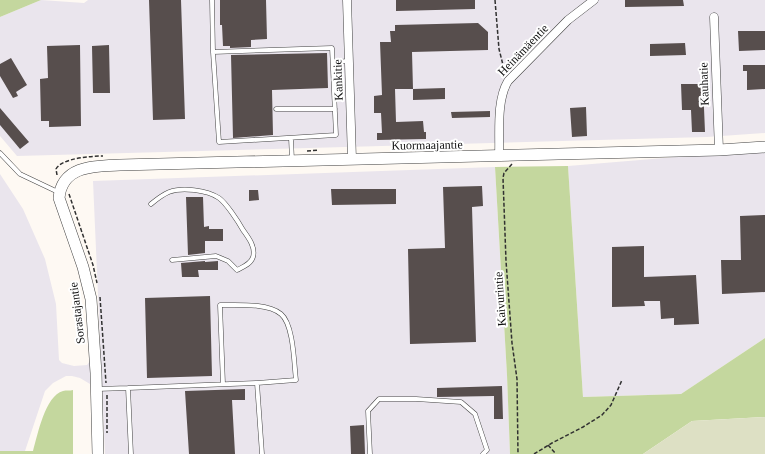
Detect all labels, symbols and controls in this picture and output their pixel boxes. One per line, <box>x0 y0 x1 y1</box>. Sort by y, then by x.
street label: Heinämäentie <box>495 21 551 79</box>
street label: Kankitie <box>330 59 346 101</box>
street label: Kauhatie <box>696 62 712 106</box>
street label: Kuormaajantie <box>391 137 463 153</box>
street label: Kaivurintie <box>491 271 509 327</box>
street label: Sorastajantie <box>66 281 88 345</box>

